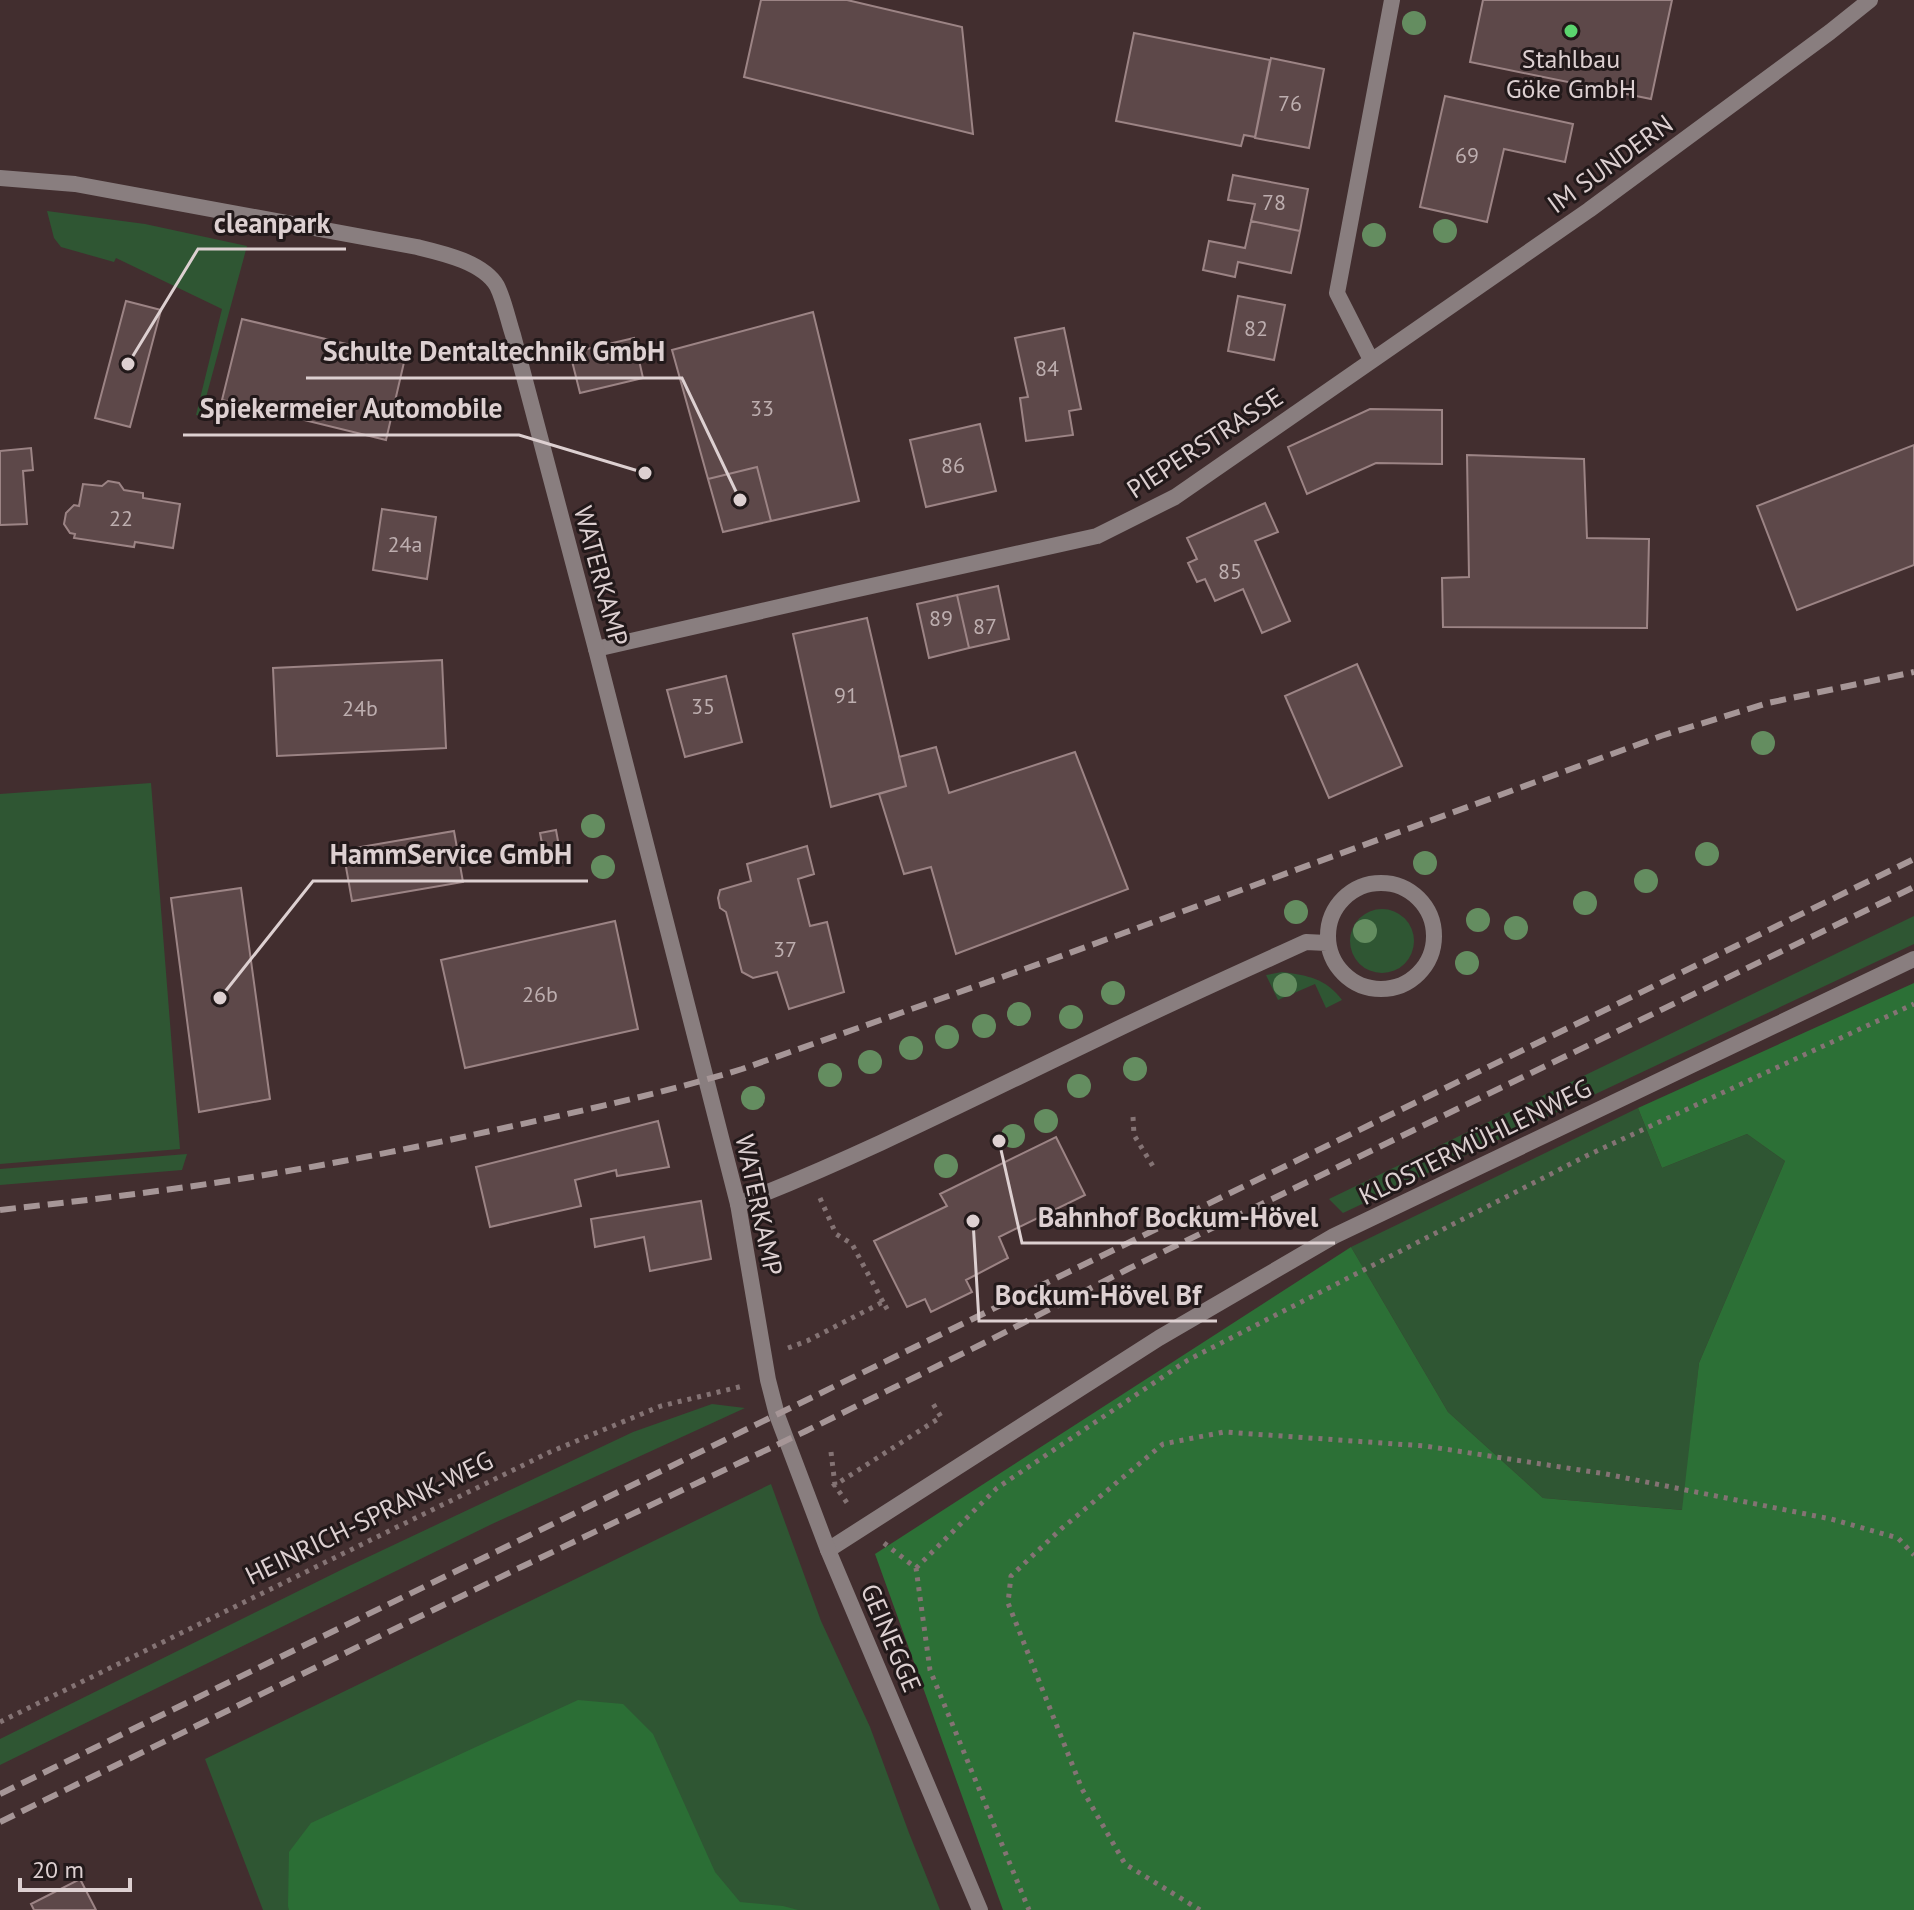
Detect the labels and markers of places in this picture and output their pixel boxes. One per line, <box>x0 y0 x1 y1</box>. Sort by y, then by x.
marker: Stahlbau Göke GmbH <box>1562 22 1580 40</box>
place label: Stahlbau Göke GmbH <box>1506 42 1636 105</box>
callout: cleanpark <box>198 197 346 249</box>
callout: Schulte Dentaltechnik GmbH <box>306 326 682 378</box>
callout: Spiekermeier Automobile <box>183 383 519 435</box>
callout: HammService GmbH <box>313 829 588 881</box>
callout: Bahnhof Bockum-Hövel <box>1022 1191 1335 1243</box>
callout: Bockum-Hövel Bf <box>979 1269 1217 1321</box>

